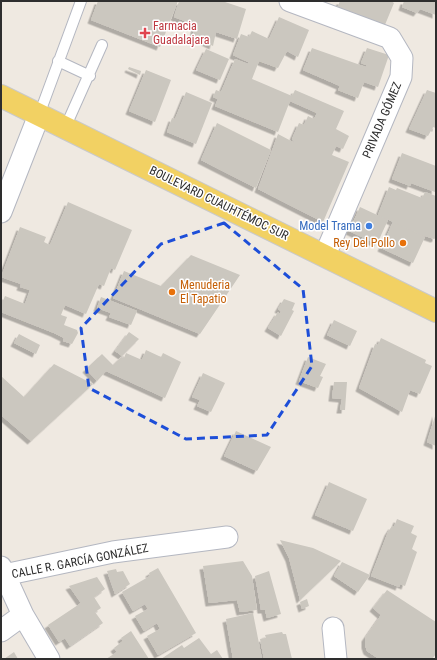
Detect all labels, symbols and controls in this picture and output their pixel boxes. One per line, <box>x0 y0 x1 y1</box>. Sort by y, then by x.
place label: Farmacia Guadalajara <box>153 19 210 47</box>
marker: Farmacia Guadalajara <box>140 28 150 38</box>
street label: PRIVADA GÓMEZ <box>359 79 404 160</box>
street label: BOULEVARD CUAUHTÉMOC SUR <box>147 162 292 243</box>
place label: Model Trama <box>299 219 361 233</box>
marker: Model Trama <box>364 221 374 231</box>
place label: Rey Del Pollo <box>333 236 395 250</box>
marker: Rey Del Pollo <box>398 238 408 248</box>
place label: Menuderia El Tapatio <box>180 278 230 306</box>
marker: Menuderia El Tapatio <box>167 287 177 297</box>
street label: CALLE R. GARCÍA GONZÁLEZ <box>10 540 150 581</box>

